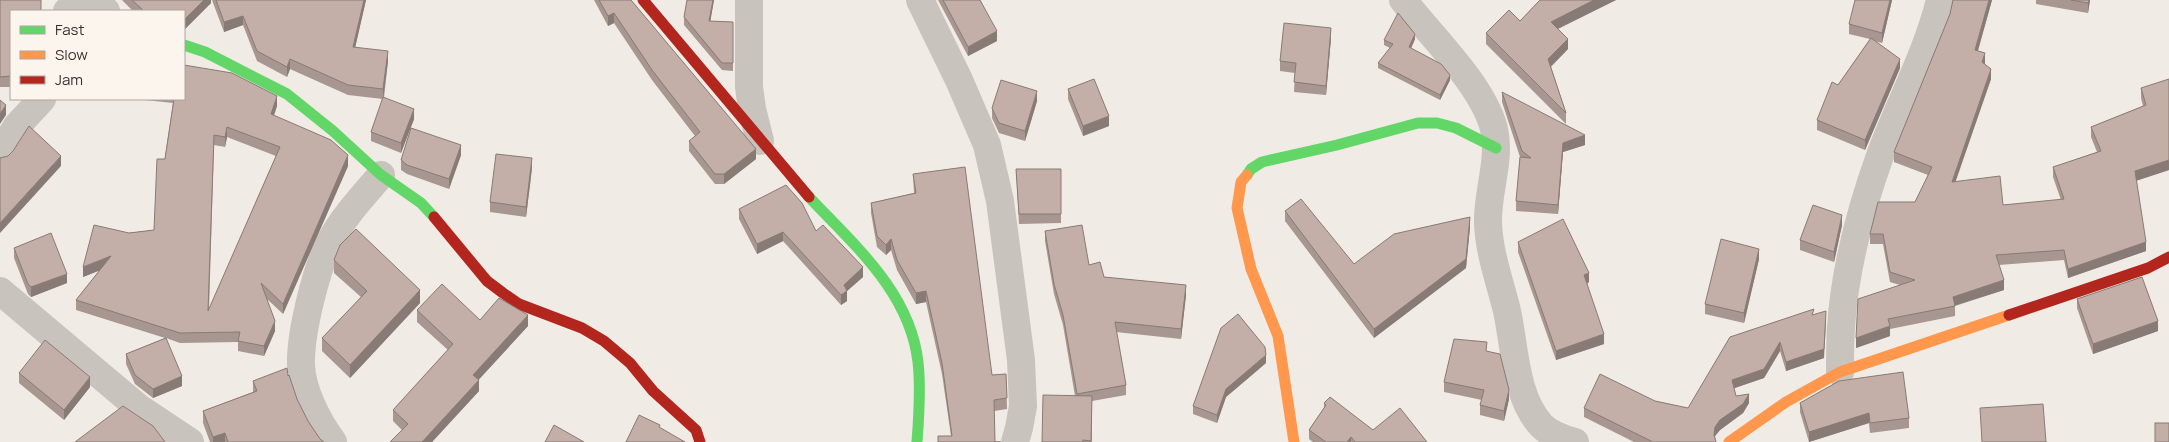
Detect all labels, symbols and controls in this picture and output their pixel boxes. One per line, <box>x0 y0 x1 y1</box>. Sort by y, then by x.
legend <box>10 10 185 100</box>
text: Fast <box>55 19 84 40</box>
text: Slow <box>55 44 88 65</box>
text: Jam <box>55 69 83 90</box>

